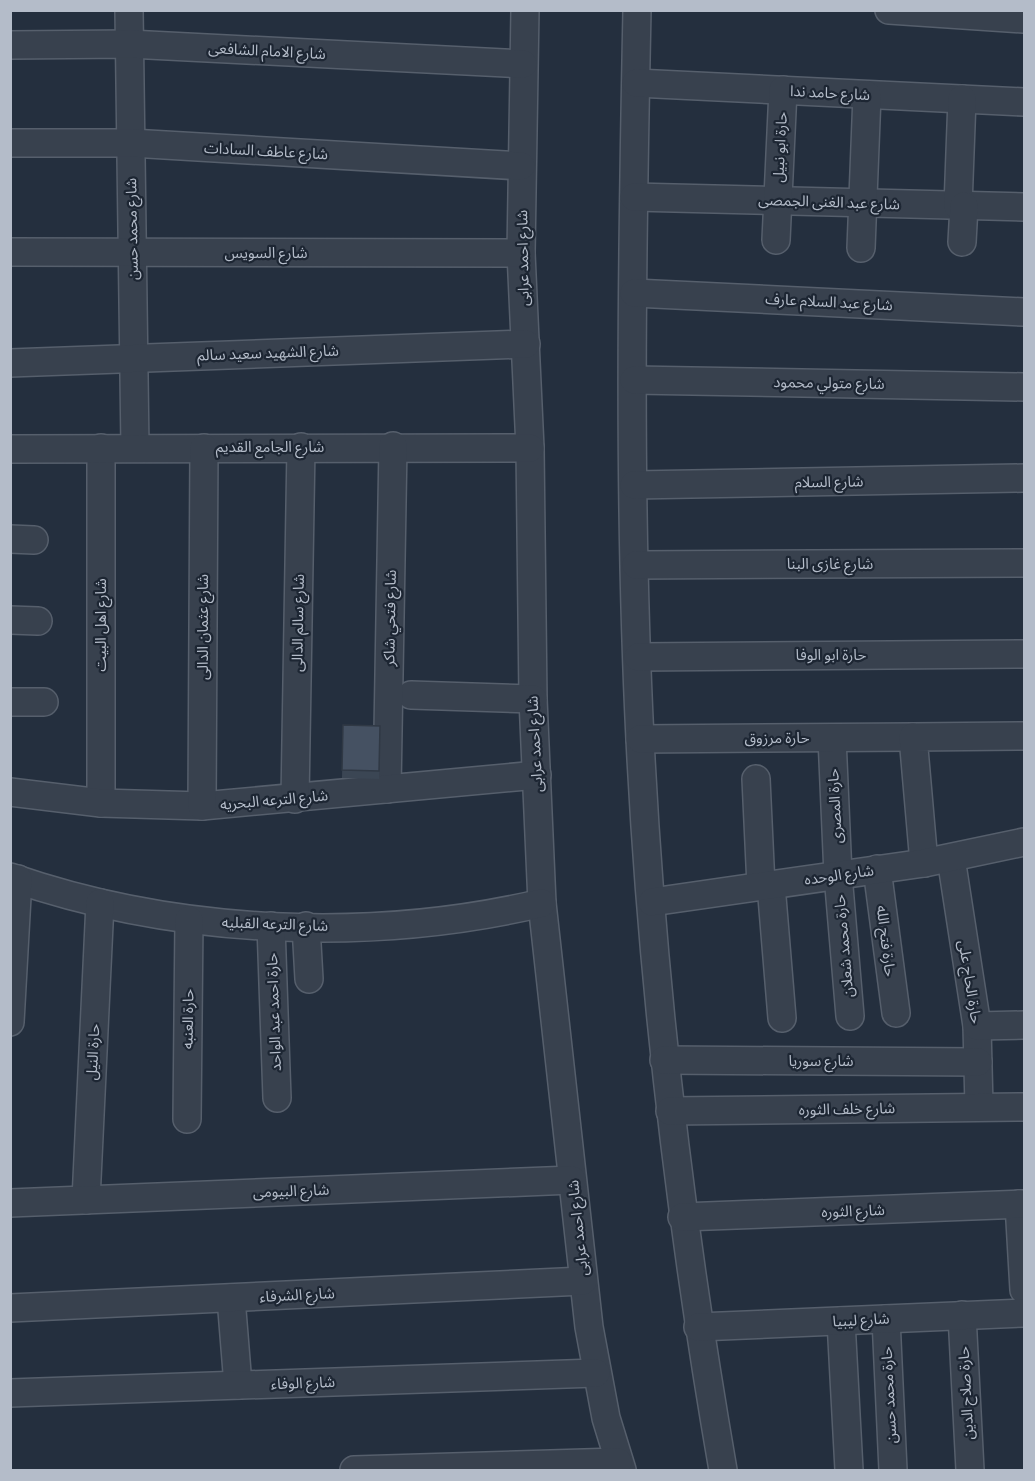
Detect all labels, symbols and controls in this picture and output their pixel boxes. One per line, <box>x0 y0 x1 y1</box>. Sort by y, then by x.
street label: شارع الامام الشافعى <box>208 38 326 66</box>
street label: شارع حامد ندا <box>789 81 871 107</box>
street label: حارة ابو نبيل <box>768 111 791 183</box>
street label: شارع عاطف السادات <box>203 138 329 166</box>
street label: شارع محمد حسن <box>121 177 145 280</box>
street label: شارع عبد الغنى الجمصى <box>758 190 900 216</box>
street label: شارع احمد عرابى <box>512 209 536 306</box>
street label: شارع السويس <box>224 243 308 265</box>
street label: شارع عبد السلام عارف <box>765 289 893 317</box>
street label: شارع الشهيد سعيد سالم <box>197 341 340 367</box>
street label: شارع متولي محمود <box>773 372 885 396</box>
street label: شارع الجامع القديم <box>216 437 325 459</box>
street label: شارع السلام <box>794 471 864 495</box>
street label: شارع غازى البنا <box>787 554 874 576</box>
street label: شارع فتحي شاكر <box>379 569 403 668</box>
street label: شارع عثمان الدالى <box>193 574 215 680</box>
street label: شارع سالم الدالى <box>287 574 311 672</box>
street label: شارع اهل البيت <box>91 578 113 672</box>
street label: حارة ابو الوفا <box>796 645 867 664</box>
street label: شارع احمد عرابى <box>522 695 550 793</box>
street label: حارة مرزوق <box>745 728 810 747</box>
street label: حارة المصرى <box>823 768 846 844</box>
street label: شارع الترعه البحريه <box>219 785 329 817</box>
street label: شارع الوحده <box>803 860 875 892</box>
street label: حارة محمد شعلان <box>830 894 857 998</box>
street label: حارة فتح الله <box>870 904 900 978</box>
street label: شارع الترعه القبليه <box>221 912 329 938</box>
street label: حارة الحاج على <box>952 939 987 1026</box>
street label: حارة احمد عبد الواحد <box>262 952 285 1072</box>
street label: حارة العنبه <box>177 989 198 1049</box>
street label: حارة النيل <box>82 1023 103 1081</box>
street label: شارع سوريا <box>788 1051 854 1073</box>
street label: شارع خلف الثوره <box>799 1098 896 1122</box>
street label: شارع احمد عرابى <box>563 1179 595 1277</box>
street label: شارع البيومى <box>252 1180 330 1204</box>
street label: شارع الثوره <box>821 1200 885 1224</box>
street label: شارع الشرفاء <box>259 1283 335 1309</box>
street label: شارع ليبيا <box>832 1309 890 1333</box>
street label: حارة محمد حسن <box>876 1346 901 1444</box>
street label: حارة صلاح الدين <box>954 1346 980 1440</box>
street label: شارع الوفاء <box>271 1372 336 1396</box>

